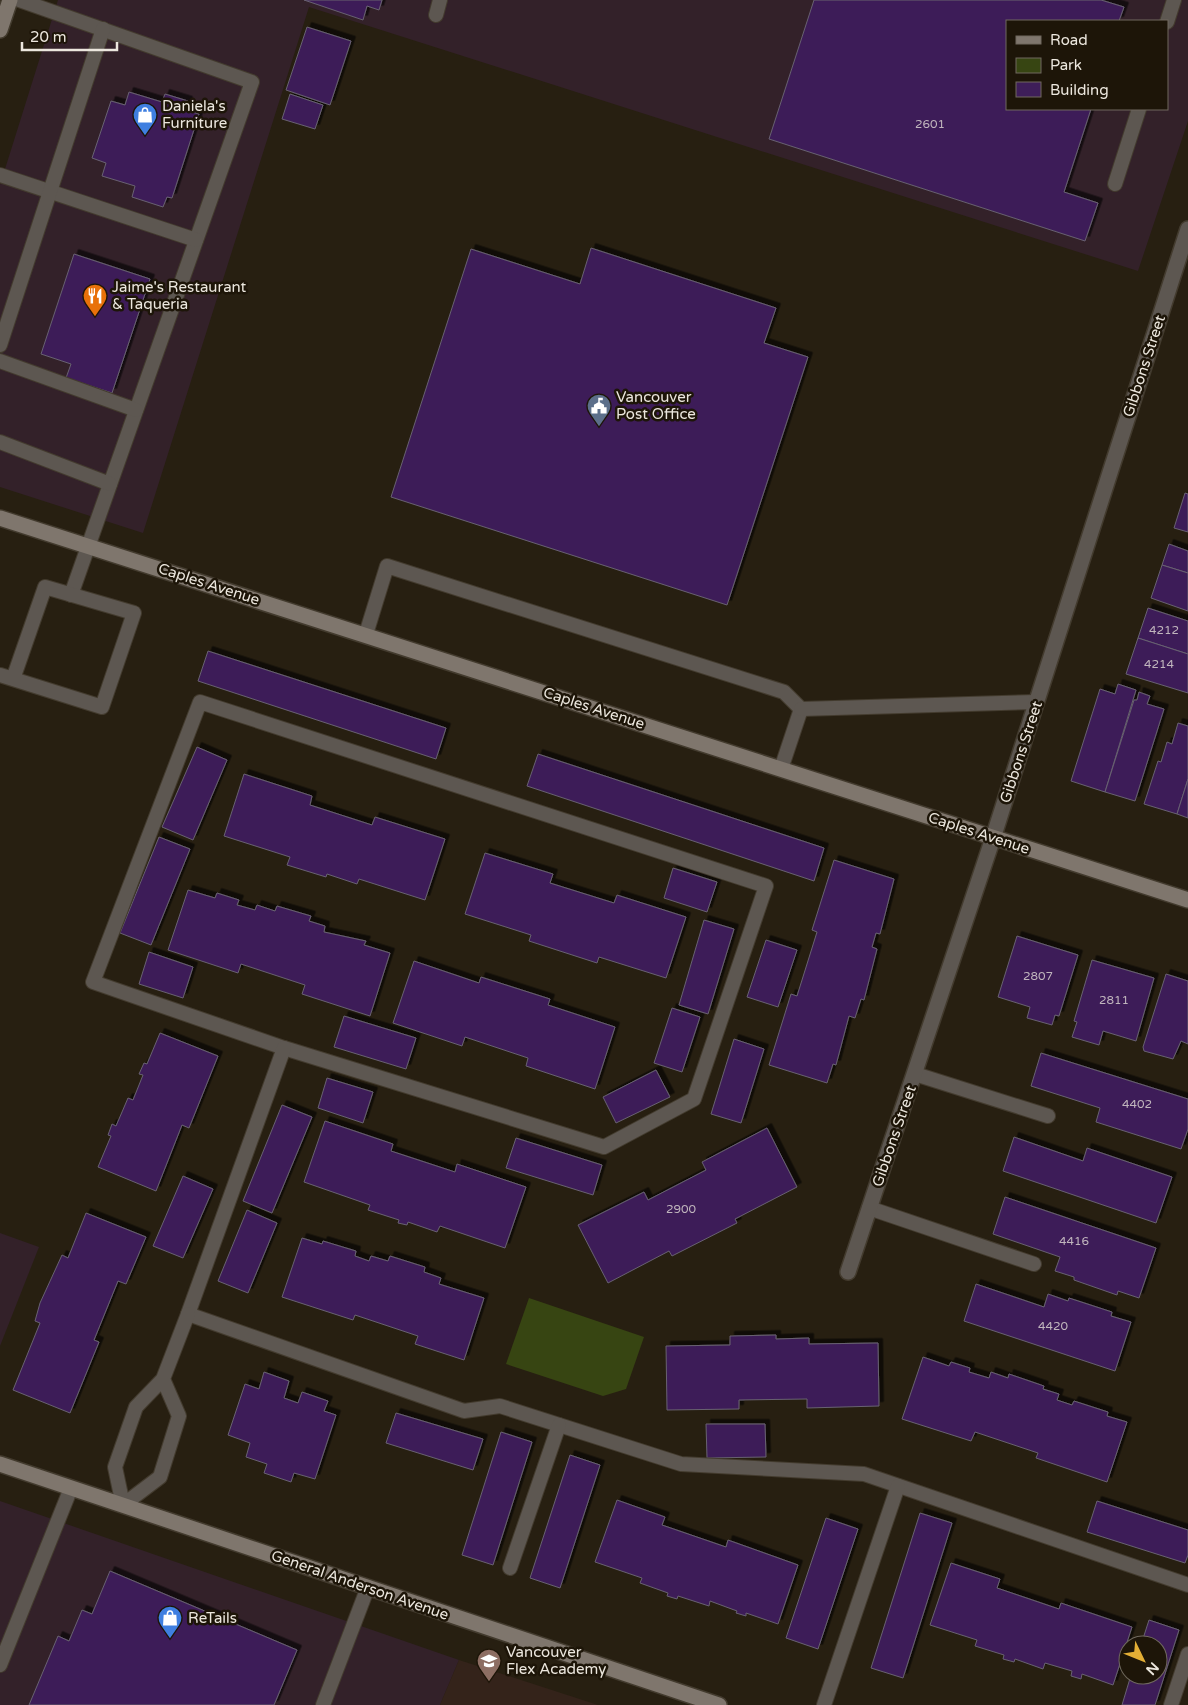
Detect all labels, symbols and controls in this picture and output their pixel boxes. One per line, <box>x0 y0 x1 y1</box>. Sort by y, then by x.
scale bar <box>22 20 118 52</box>
legend <box>1006 20 1168 110</box>
text: 20 m <box>30 28 67 46</box>
text: Road <box>1050 31 1088 49</box>
text: Park <box>1050 56 1082 74</box>
text: Building <box>1050 81 1109 99</box>
place label: Daniela's Furniture <box>162 97 227 132</box>
shop icon: Daniela's Furniture <box>132 102 158 136</box>
house number: 2601 <box>915 117 945 131</box>
place label: Jaime's Restaurant & Taqueria <box>112 278 247 313</box>
restaurant icon: Jaime's Restaurant & Taqueria <box>82 283 108 317</box>
street label: Gibbons Street <box>1119 312 1169 419</box>
place label: Vancouver Post Office <box>616 388 696 423</box>
public building icon: Vancouver Post Office <box>586 393 612 427</box>
street label: Caples Avenue <box>156 559 262 609</box>
house number: 4212 <box>1149 623 1179 637</box>
house number: 4214 <box>1144 657 1175 671</box>
street label: Caples Avenue <box>541 683 647 733</box>
street label: Gibbons Street <box>996 698 1046 805</box>
street label: Caples Avenue <box>926 808 1032 858</box>
house number: 2807 <box>1023 969 1053 983</box>
house number: 2811 <box>1099 993 1129 1007</box>
street label: Gibbons Street <box>868 1083 920 1189</box>
house number: 4402 <box>1122 1097 1152 1111</box>
house number: 2900 <box>666 1202 697 1216</box>
house number: 4416 <box>1059 1234 1089 1248</box>
house number: 4420 <box>1038 1319 1069 1333</box>
street label: General Anderson Avenue <box>269 1546 451 1624</box>
shop icon: ReTails <box>157 1605 183 1639</box>
place label: ReTails <box>188 1609 237 1627</box>
north arrow <box>1118 1635 1168 1685</box>
place label: Vancouver Flex Academy <box>506 1643 606 1678</box>
school or university icon: Vancouver Flex Academy <box>476 1648 502 1682</box>
text: N <box>1142 1659 1162 1678</box>

